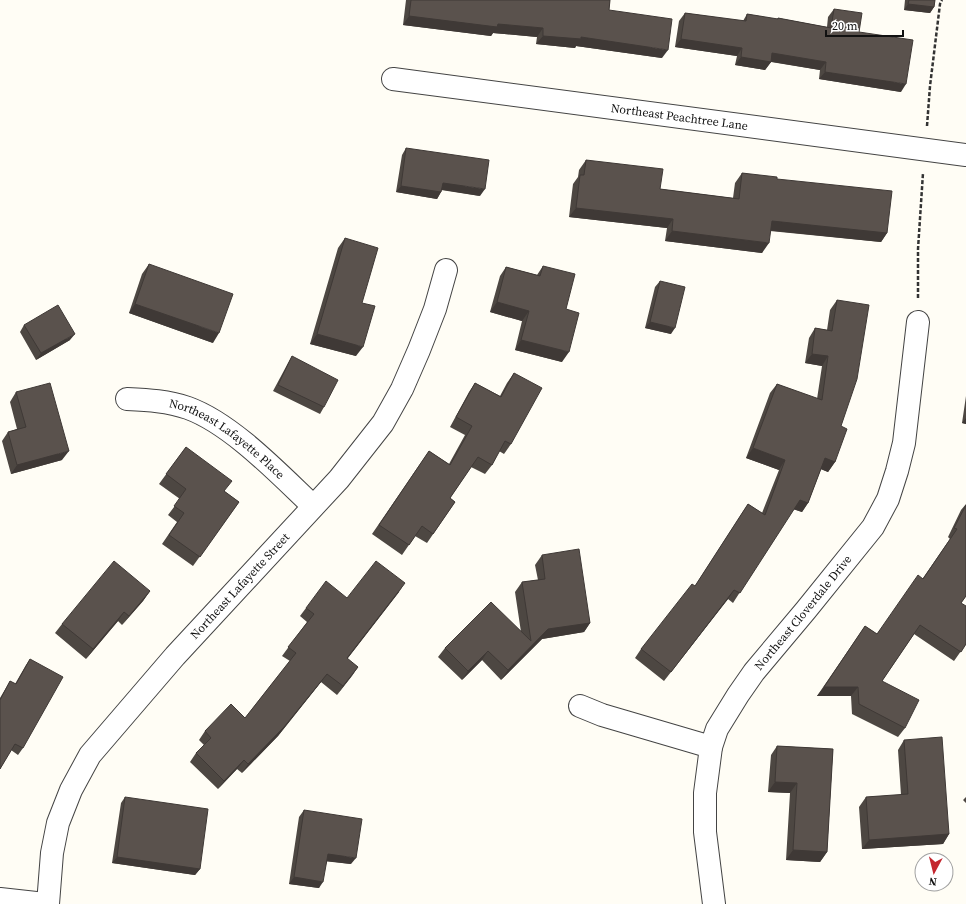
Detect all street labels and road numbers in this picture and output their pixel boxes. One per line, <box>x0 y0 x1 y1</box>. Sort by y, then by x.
street label: Northeast Peachtree Lane <box>610 100 749 134</box>
street label: Northeast Lafayette Place <box>168 395 288 483</box>
street label: Northeast Lafayette Street <box>187 529 293 642</box>
street label: Northeast Cloverdale Drive <box>751 552 855 674</box>

